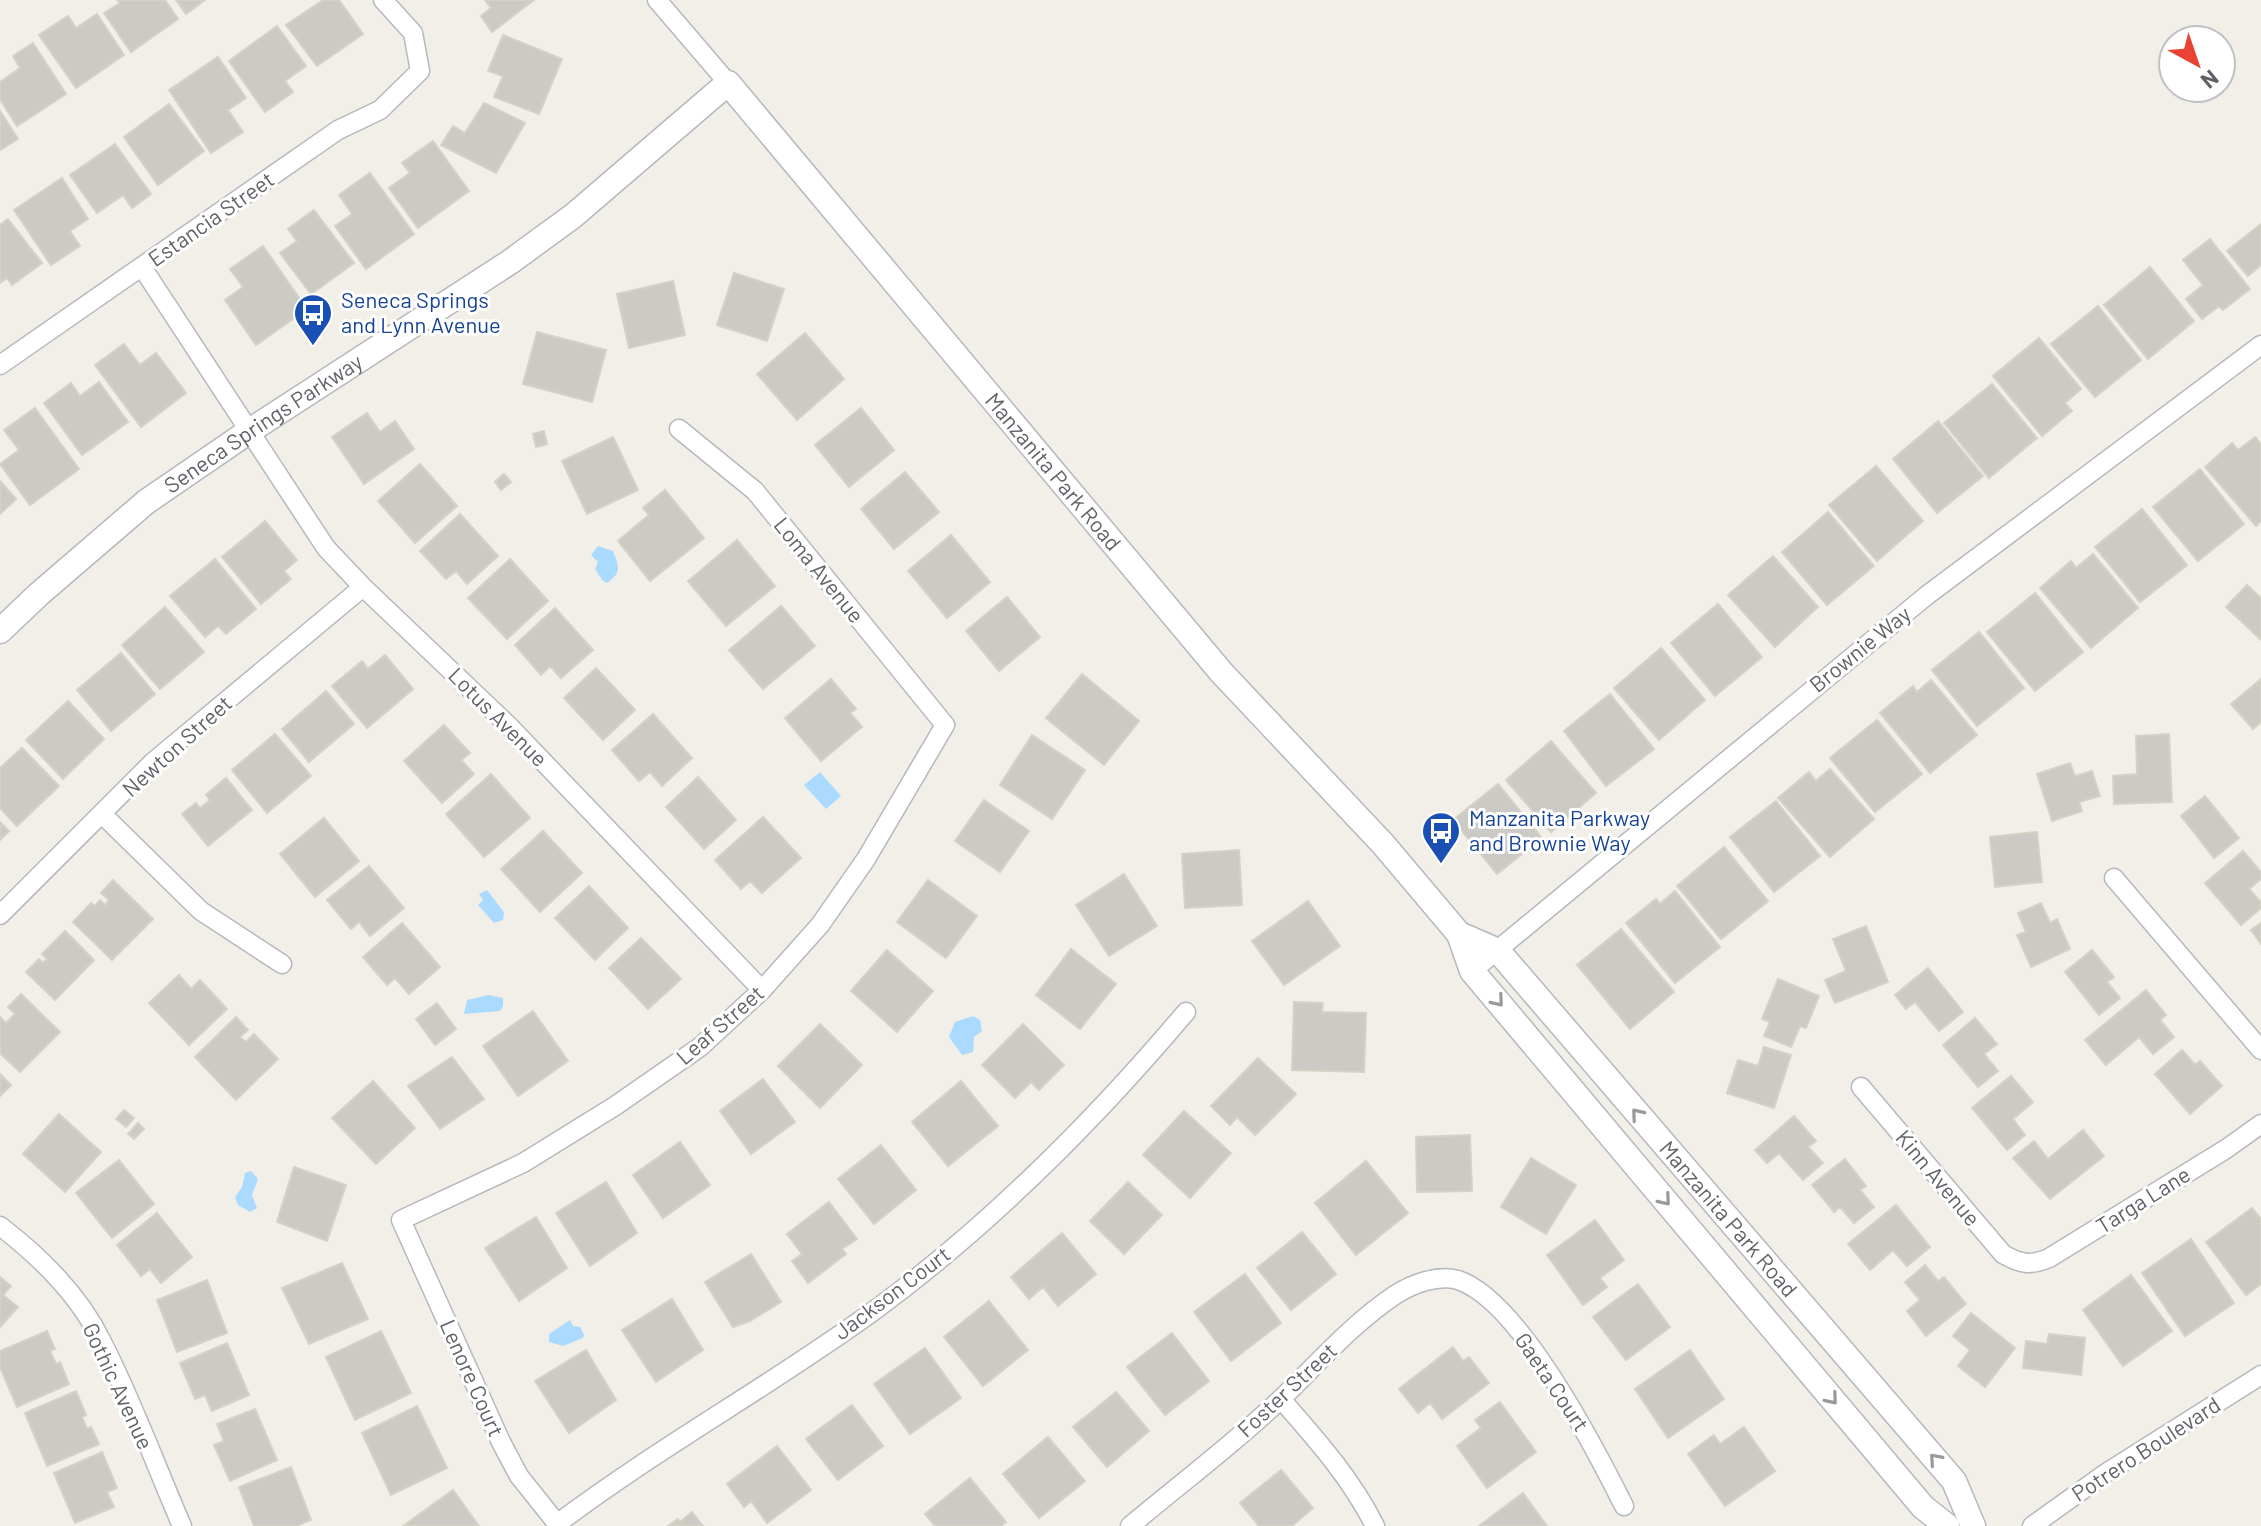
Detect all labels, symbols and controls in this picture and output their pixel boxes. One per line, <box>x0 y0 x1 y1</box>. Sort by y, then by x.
north arrow <box>2157 24 2237 104</box>
text: N <box>2197 65 2224 95</box>
street label: Estancia Street <box>143 165 278 271</box>
place label: Seneca Springs and Lynn Avenue <box>341 286 501 337</box>
bus stop icon: Seneca Springs and Lynn Avenue <box>292 292 334 347</box>
street label: Seneca Springs Parkway <box>159 347 367 498</box>
street label: Manzanita Park Road <box>981 387 1127 555</box>
street label: Loma Avenue <box>769 511 870 627</box>
street label: Brownie Way <box>1804 600 1915 697</box>
street label: Lotus Avenue <box>444 661 554 771</box>
street label: Newton Street <box>116 689 236 801</box>
place label: Manzanita Parkway and Brownie Way <box>1469 804 1650 855</box>
bus stop icon: Manzanita Parkway and Brownie Way <box>1420 810 1462 865</box>
street label: Leaf Street <box>670 979 768 1069</box>
one-way arrow <box>1488 991 1503 1006</box>
one-way arrow <box>1632 1108 1647 1123</box>
street label: Kinn Avenue <box>1891 1124 1986 1231</box>
street label: Manzanita Park Road <box>1655 1135 1804 1302</box>
street label: Targa Lane <box>2091 1160 2194 1238</box>
one-way arrow <box>1655 1190 1670 1205</box>
street label: Jackson Court <box>828 1240 955 1344</box>
street label: Lenore Court <box>436 1315 510 1440</box>
street label: Gothic Avenue <box>78 1318 160 1453</box>
street label: Gaeta Court <box>1510 1327 1595 1436</box>
street label: Foster Street <box>1231 1337 1341 1442</box>
one-way arrow <box>1822 1390 1837 1404</box>
street label: Potrero Boulevard <box>2066 1390 2225 1506</box>
one-way arrow <box>1930 1453 1945 1468</box>

